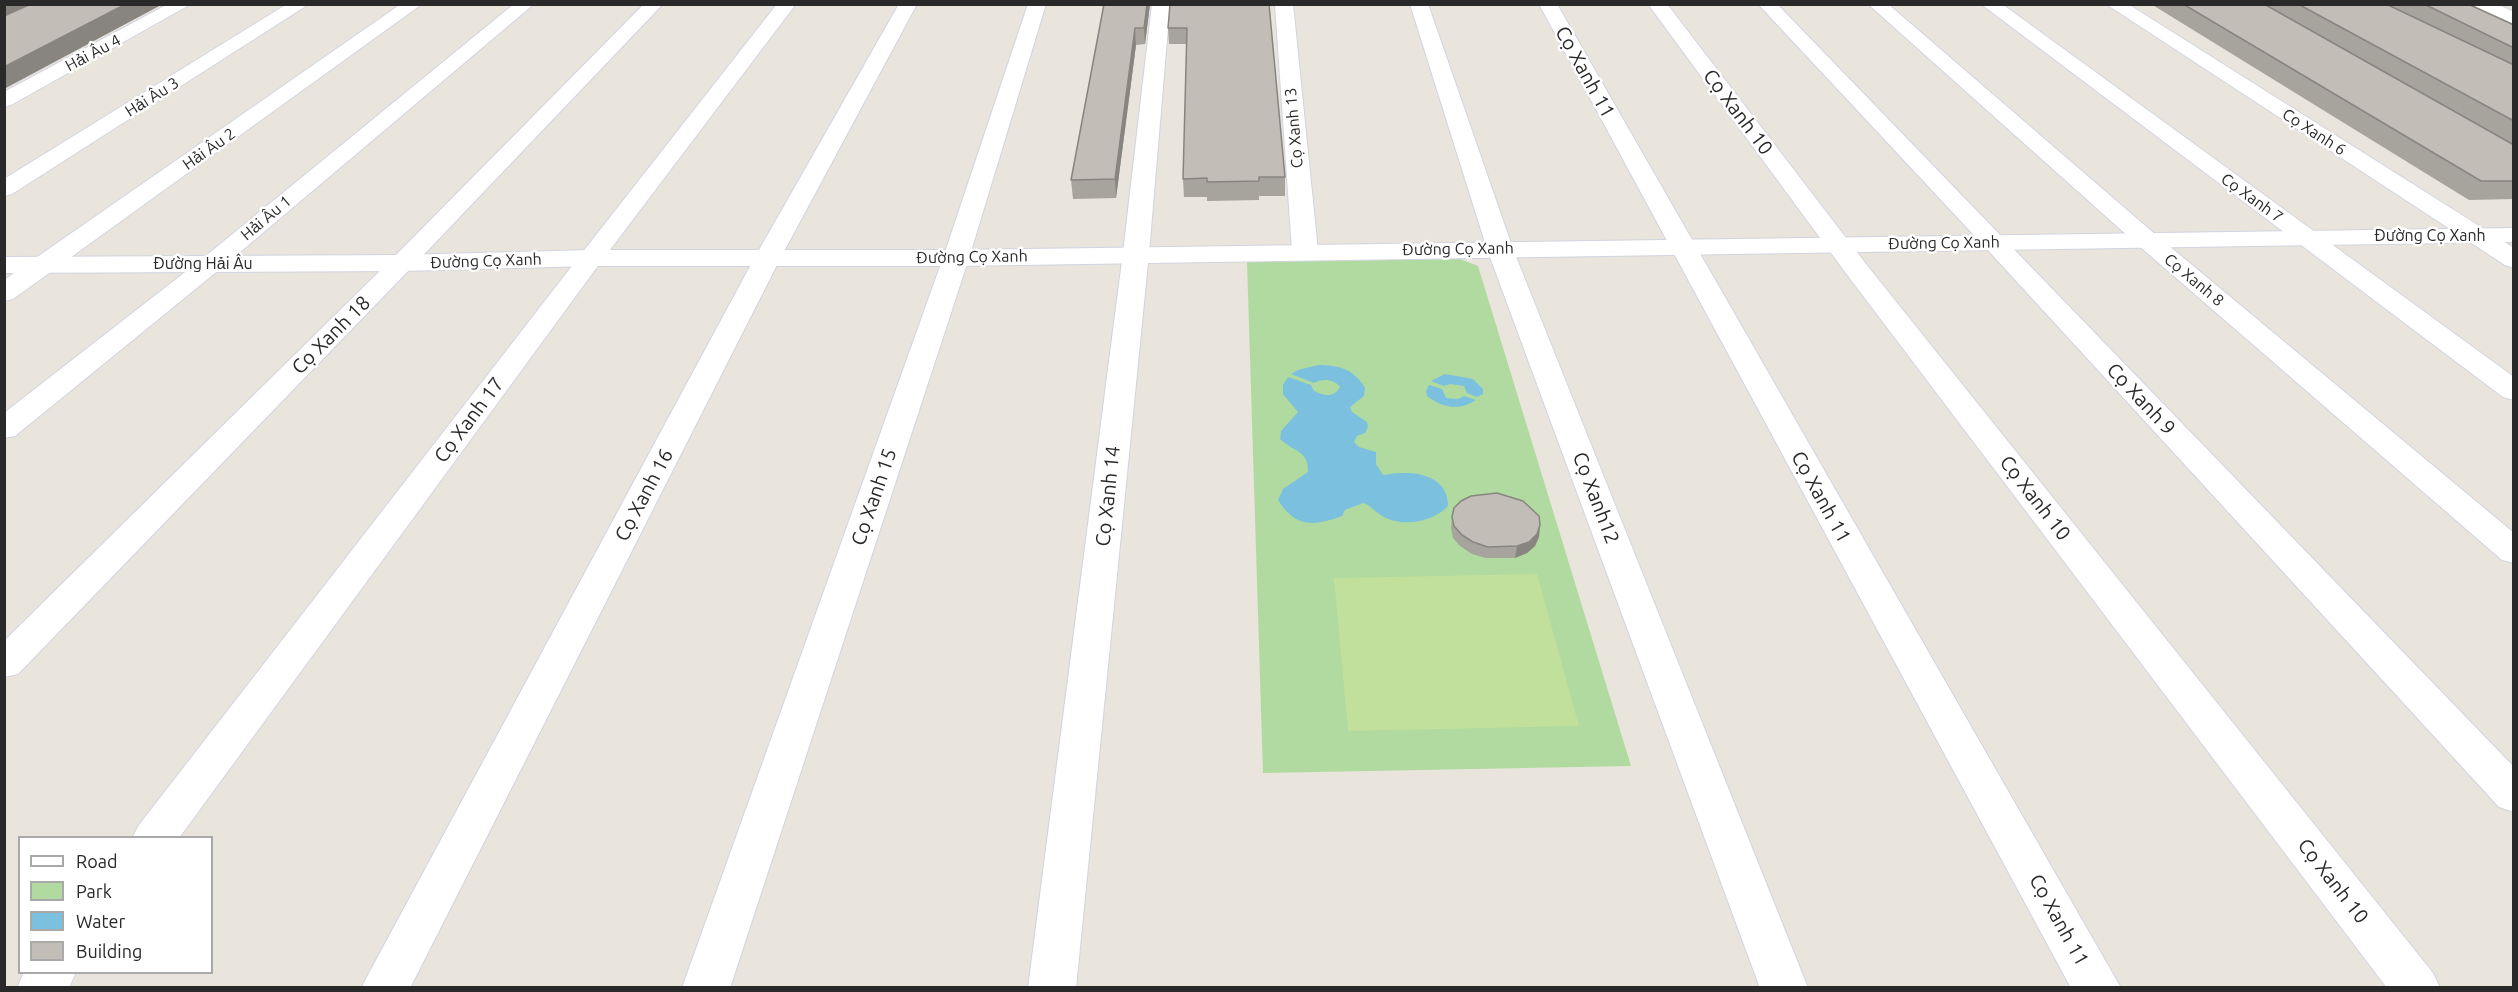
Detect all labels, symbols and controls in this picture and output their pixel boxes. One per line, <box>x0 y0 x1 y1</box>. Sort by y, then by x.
street label: Cọ Xanh 11 <box>1550 22 1620 122</box>
street label: Hải Âu 4 <box>62 30 124 76</box>
street label: Cọ Xanh 10 <box>1698 64 1778 160</box>
street label: Hải Âu 3 <box>122 73 182 121</box>
street label: Cọ Xanh 13 <box>1281 87 1307 169</box>
street label: Cọ Xanh 6 <box>2279 104 2349 160</box>
street label: Hải Âu 2 <box>179 124 239 174</box>
street label: Cọ Xanh 7 <box>2217 169 2287 227</box>
street label: Hải Âu 1 <box>237 191 295 245</box>
street label: Đường Cọ Xanh <box>2374 226 2486 246</box>
street label: Đường Cọ Xanh <box>1888 232 2000 254</box>
street label: Đường Cọ Xanh <box>1402 238 1514 260</box>
street label: Đường Cọ Xanh <box>916 246 1028 268</box>
street label: Đường Cọ Xanh <box>430 249 542 273</box>
street label: Cọ Xanh 8 <box>2160 250 2228 310</box>
street label: Đường Hải Âu <box>153 254 253 274</box>
street label: Cọ Xanh 18 <box>287 291 375 379</box>
street label: Cọ Xanh 9 <box>2102 358 2180 440</box>
street label: Cọ Xanh 17 <box>429 372 509 468</box>
street label: Cọ Xanh 16 <box>610 445 678 545</box>
street label: Cọ Xanh 15 <box>846 445 902 549</box>
street label: Cọ Xanh 14 <box>1091 445 1125 547</box>
street label: Cọ Xanh 11 <box>1786 447 1856 547</box>
street label: Cọ Xanh12 <box>1568 449 1624 547</box>
street label: Cọ Xanh 10 <box>1994 451 2076 545</box>
street label: Cọ Xanh 10 <box>2292 834 2374 928</box>
legend <box>18 836 213 974</box>
text: Road <box>76 851 118 871</box>
street label: Cọ Xanh 11 <box>2024 870 2094 970</box>
text: Park <box>76 881 112 901</box>
text: Water <box>76 911 125 931</box>
text: Building <box>76 941 142 961</box>

